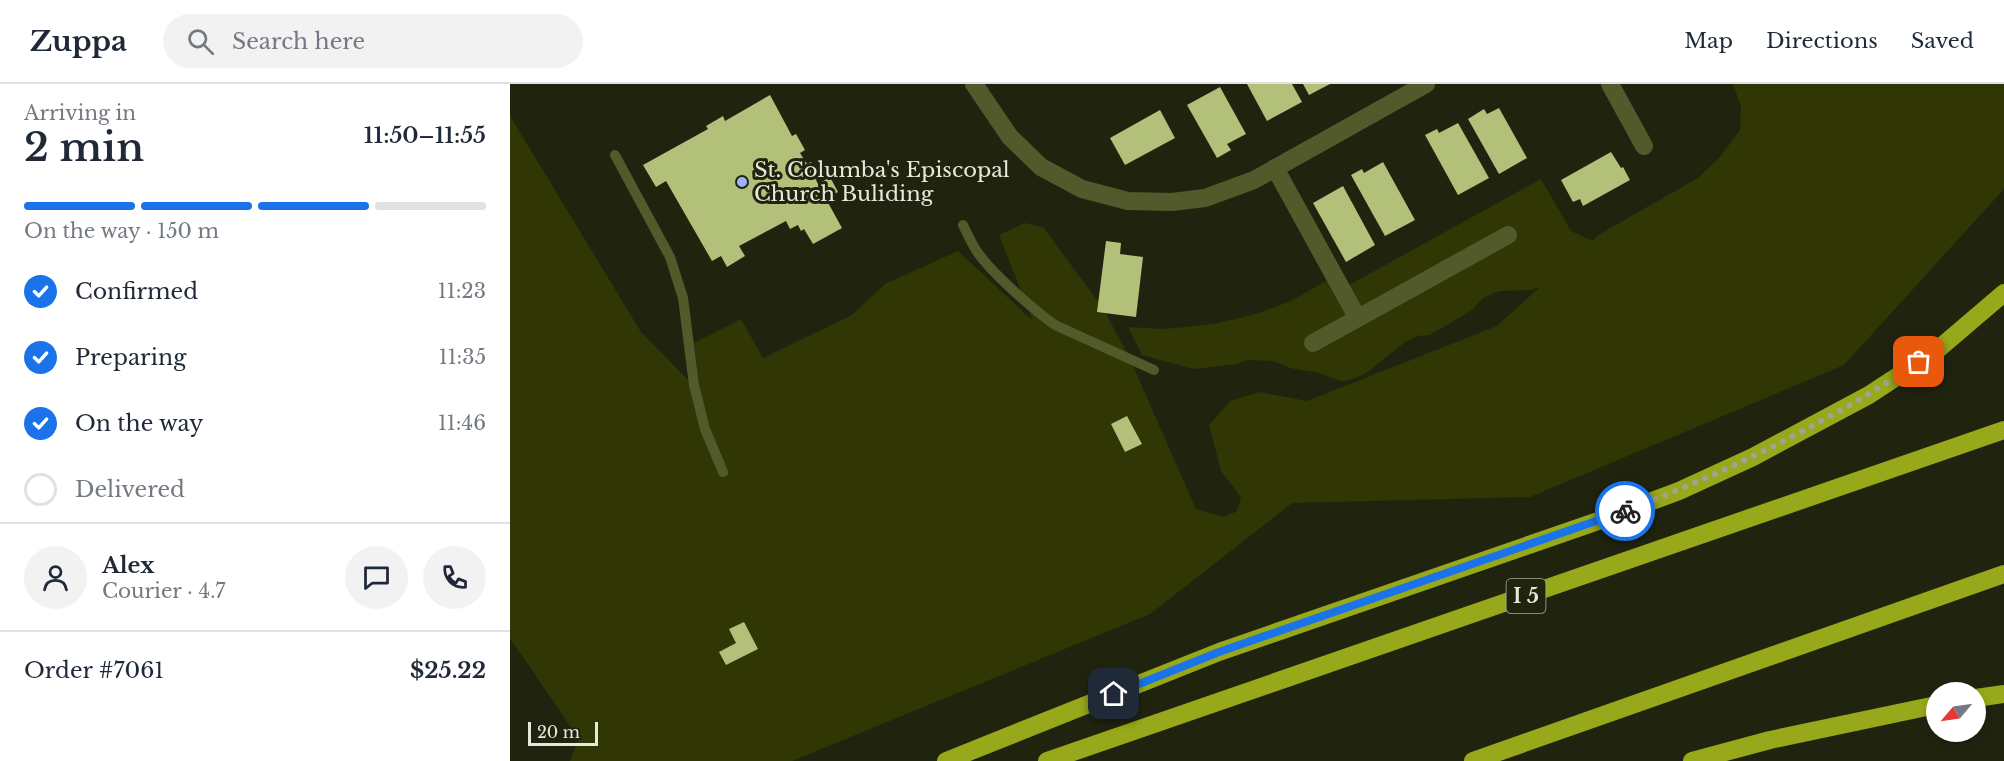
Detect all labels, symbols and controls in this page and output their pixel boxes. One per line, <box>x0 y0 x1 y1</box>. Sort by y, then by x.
search box <box>163 14 583 68</box>
text: Zuppa <box>30 24 127 59</box>
icon: search <box>184 25 217 58</box>
text: Search here <box>232 28 365 55</box>
text: Map <box>1684 28 1733 54</box>
text: Directions <box>1766 28 1878 54</box>
text: Saved <box>1911 28 1974 54</box>
text: Arriving in <box>24 101 136 125</box>
text: 11:50–11:55 <box>364 122 486 149</box>
text: 2 min <box>24 123 144 172</box>
place label: St. Columba's Episcopal Church Buliding <box>754 157 1010 207</box>
marker: St. Columba's Episcopal Church Buliding <box>735 175 749 189</box>
text: On the way · 150 m <box>24 219 219 243</box>
icon: check <box>24 275 57 308</box>
text: Confirmed <box>75 278 198 305</box>
text: 11:23 <box>438 279 486 303</box>
pin <box>1893 336 1944 387</box>
icon: check <box>24 341 57 374</box>
text: Preparing <box>75 344 186 371</box>
text: 11:35 <box>439 345 486 369</box>
icon: bag <box>1902 345 1935 378</box>
icon: check <box>24 407 57 440</box>
text: On the way <box>75 410 203 437</box>
text: 11:46 <box>438 411 486 435</box>
text: Delivered <box>75 476 185 503</box>
courier <box>1595 481 1655 541</box>
icon: bike <box>1609 495 1642 528</box>
button: person <box>24 546 87 609</box>
button: chat <box>345 546 408 609</box>
button: phone <box>423 546 486 609</box>
text: Alex <box>102 552 155 579</box>
text: Courier · 4.7 <box>102 579 225 603</box>
road number: I 5 <box>1506 579 1546 613</box>
text: Order #7061 <box>24 657 164 684</box>
text: $25.22 <box>410 657 486 684</box>
pin <box>1088 668 1139 719</box>
icon: home <box>1097 677 1130 710</box>
north arrow <box>1926 682 1986 742</box>
map controls <box>1926 682 1986 742</box>
scale bar <box>528 719 598 746</box>
text: 20 m <box>537 722 580 742</box>

